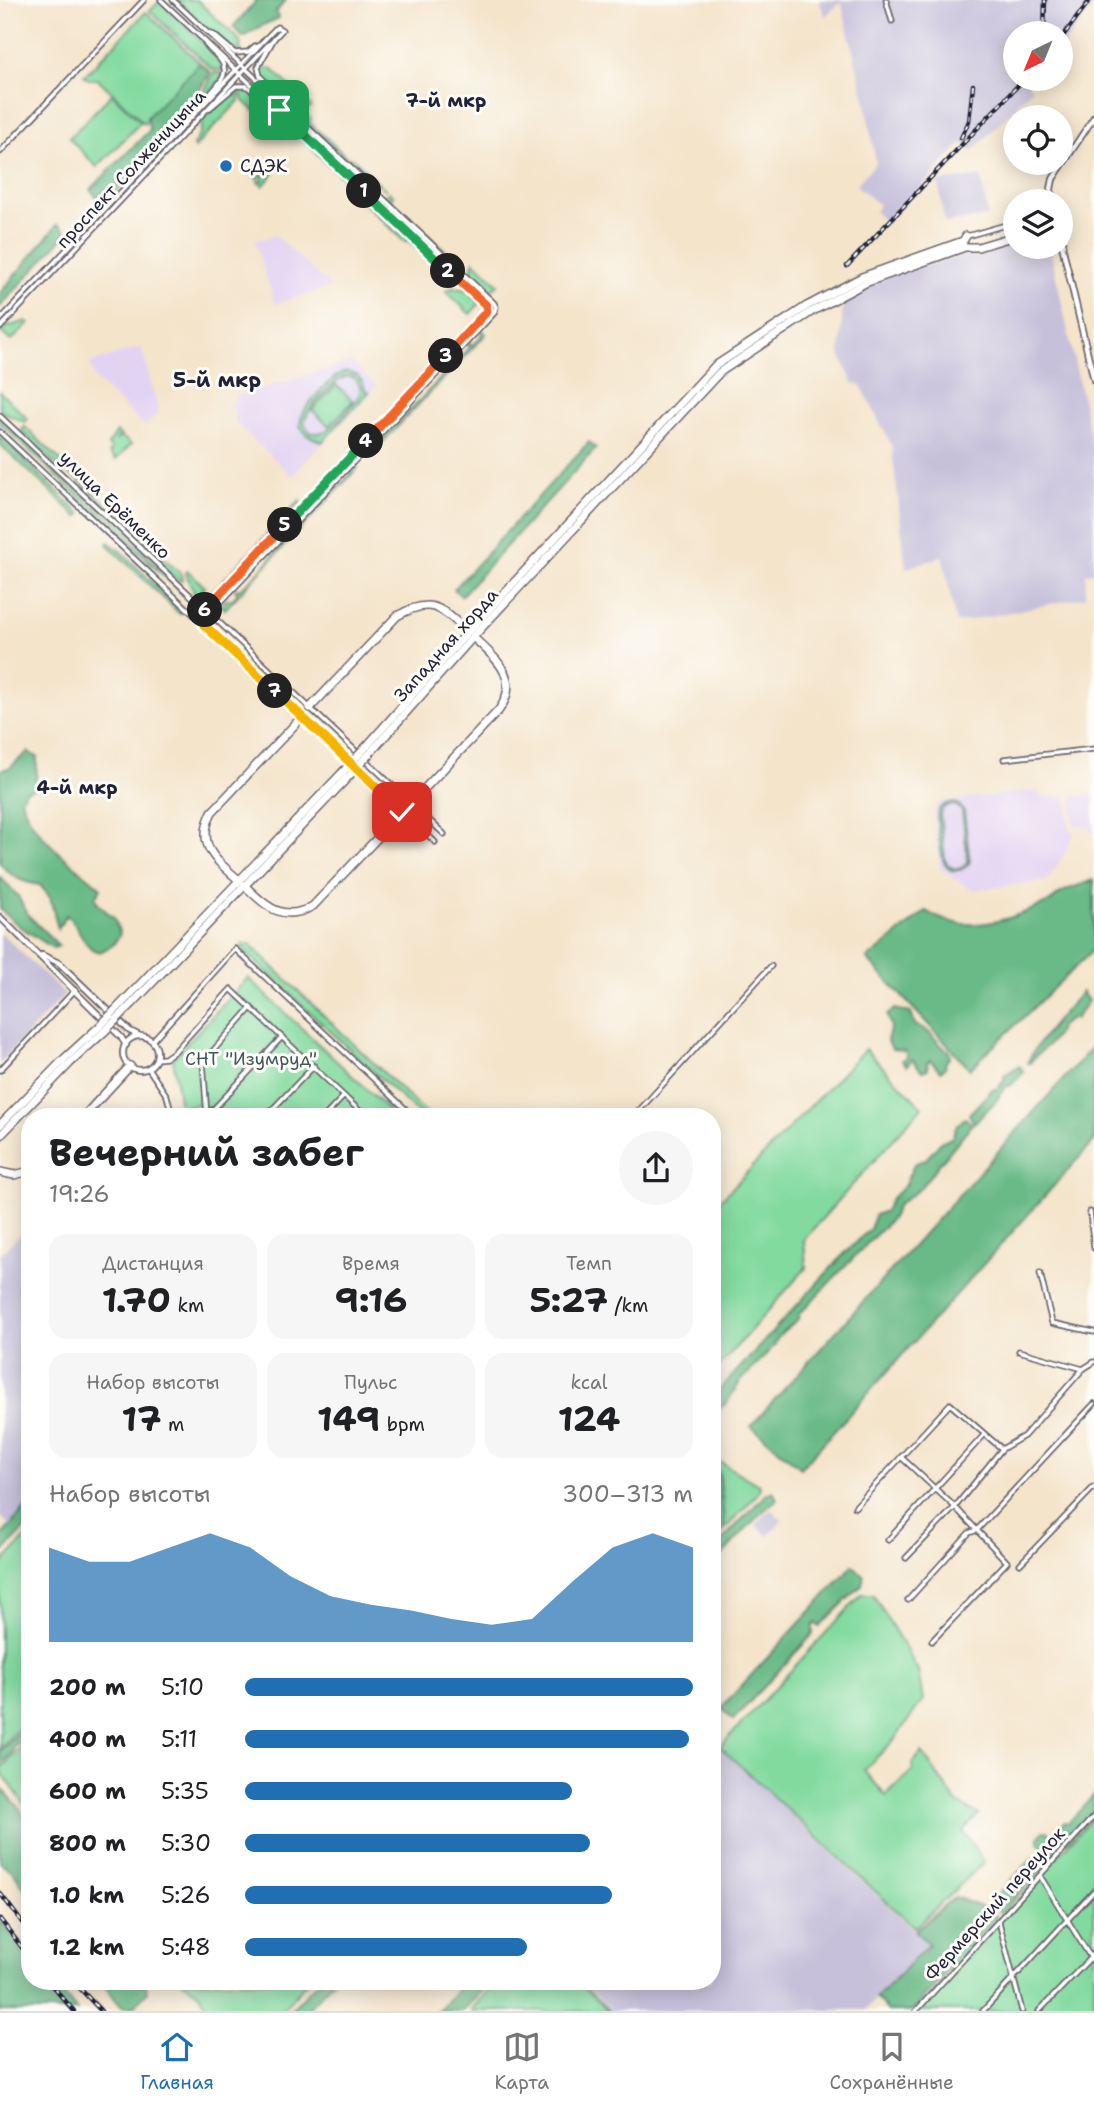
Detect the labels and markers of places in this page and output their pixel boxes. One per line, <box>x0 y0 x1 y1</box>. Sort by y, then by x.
pin <box>249 80 309 140</box>
place label: СДЭК <box>240 154 288 178</box>
marker: СДЭК <box>218 158 234 174</box>
pin: 1 <box>346 174 382 208</box>
pin: 2 <box>430 254 466 288</box>
pin: 3 <box>428 338 464 374</box>
pin: 4 <box>348 424 384 458</box>
pin: 5 <box>268 508 302 542</box>
pin: 6 <box>188 592 222 628</box>
pin: 7 <box>258 674 292 708</box>
pin <box>372 782 432 842</box>

